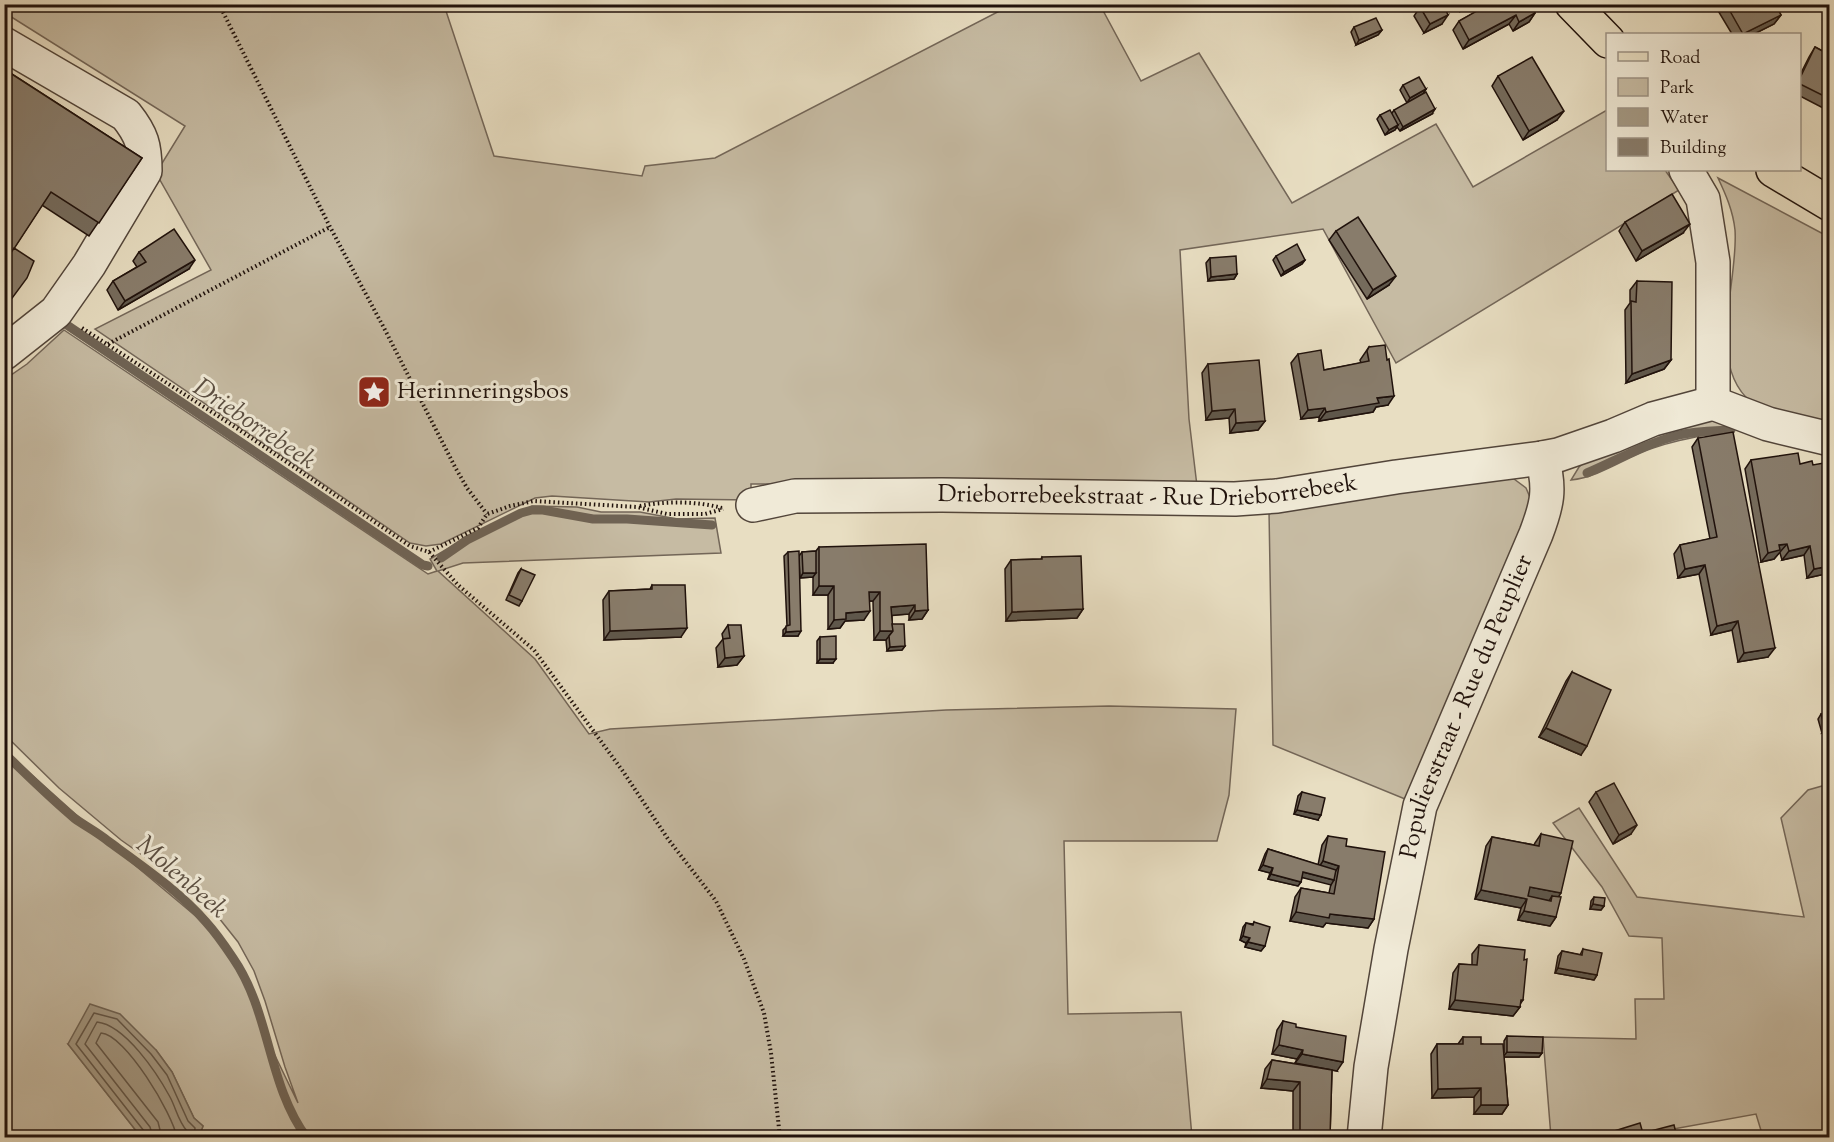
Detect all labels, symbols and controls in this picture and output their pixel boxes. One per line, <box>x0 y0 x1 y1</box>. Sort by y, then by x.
legend <box>1606 33 1801 171</box>
text: Road <box>1660 46 1700 72</box>
text: Park <box>1660 76 1695 102</box>
text: Water <box>1660 106 1709 132</box>
text: Building <box>1660 136 1726 162</box>
water label: Drieborrebeek <box>185 370 323 480</box>
place icon: Herinneringsbos <box>356 374 392 410</box>
place label: Herinneringsbos <box>397 375 569 409</box>
street label: Drieborrebeekstraat - Rue Drieborrebeek <box>937 466 1360 516</box>
street label: Populierstraat - Rue du Peuplier <box>1393 550 1542 862</box>
water label: Molenbeek <box>127 828 235 928</box>

